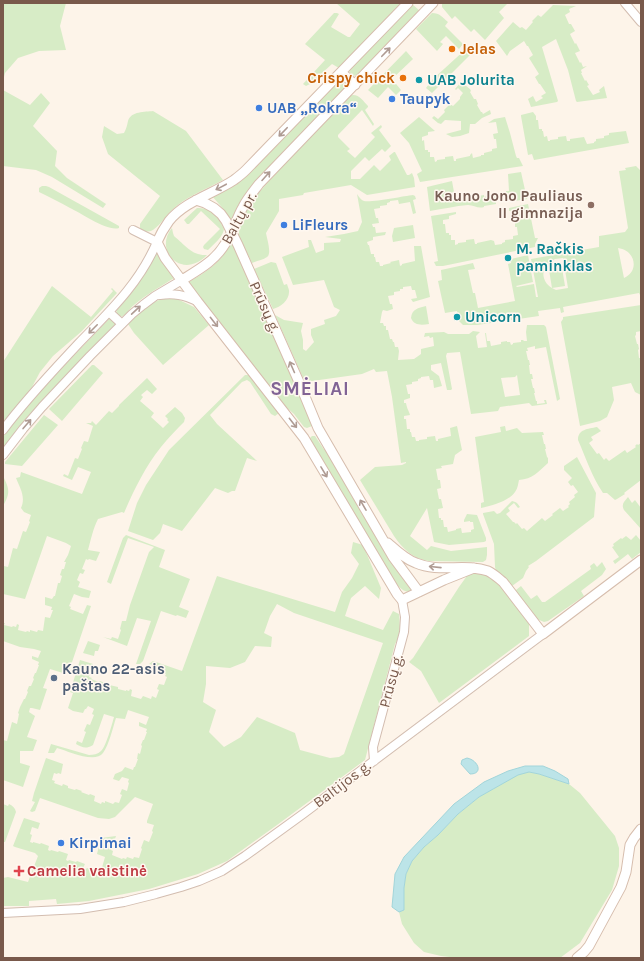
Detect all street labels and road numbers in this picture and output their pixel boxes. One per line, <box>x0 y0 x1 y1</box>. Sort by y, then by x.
street label: Baltų pr. <box>217 188 261 247</box>
street label: Prūsų g. <box>246 278 284 336</box>
street label: Prūsų g. <box>375 652 407 710</box>
street label: Baltijos g. <box>310 756 375 811</box>

